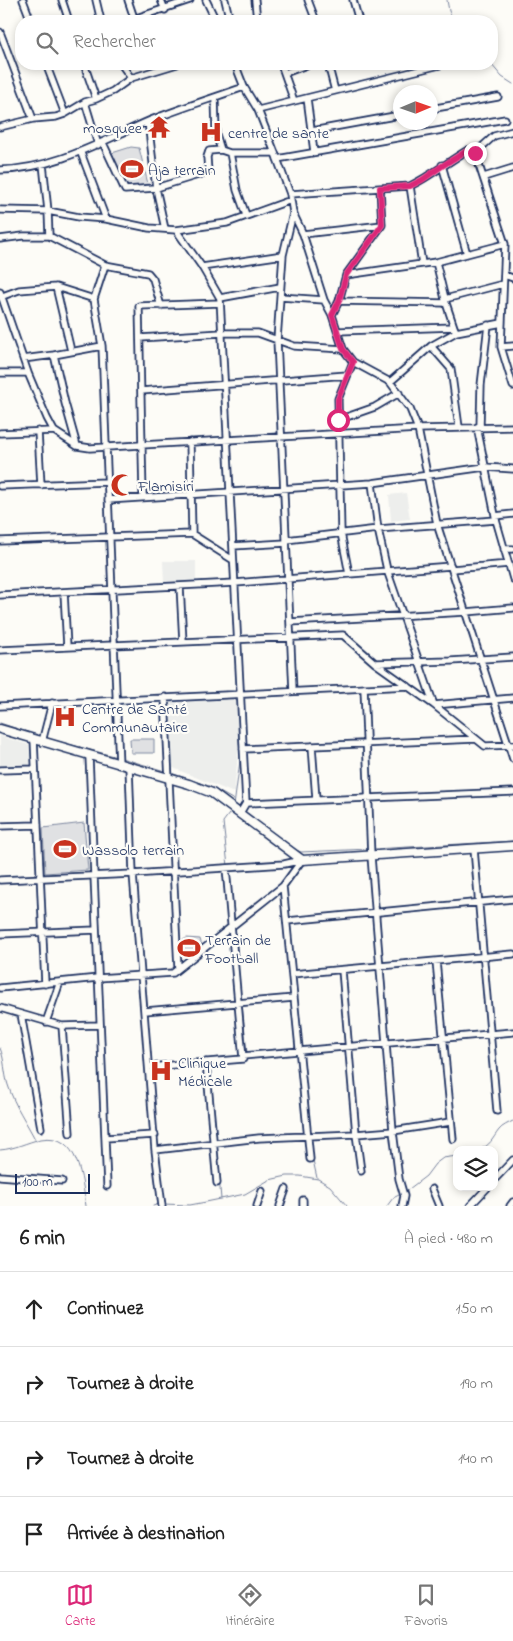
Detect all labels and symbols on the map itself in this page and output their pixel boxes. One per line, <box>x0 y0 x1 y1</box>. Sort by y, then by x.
north arrow <box>393 85 438 130</box>
temple icon: mosquee <box>146 114 172 140</box>
place label: mosquee <box>83 117 143 141</box>
hospital icon: centre de sante <box>198 119 224 145</box>
place label: centre de sante <box>228 122 330 146</box>
route end <box>464 142 487 165</box>
sports icon: Aja terrain <box>119 156 145 182</box>
place label: Aja terrain <box>148 159 216 183</box>
route start <box>327 409 350 432</box>
mosque icon: Flamisiri <box>109 472 135 498</box>
place label: Flamisiri <box>137 475 194 499</box>
place label: Centre de Santé Communautaire <box>82 698 189 740</box>
hospital icon: Centre de Santé Communautaire <box>52 704 78 730</box>
sports icon: Wassolo terrain <box>52 836 78 862</box>
place label: Wassolo terrain <box>82 839 184 863</box>
place label: Terrain de Football <box>204 929 272 971</box>
sports icon: Terrain de Football <box>176 935 202 961</box>
place label: Clinique Médicale <box>178 1052 233 1094</box>
hospital icon: Clinique Médicale <box>148 1058 174 1084</box>
scale bar <box>15 1171 90 1194</box>

